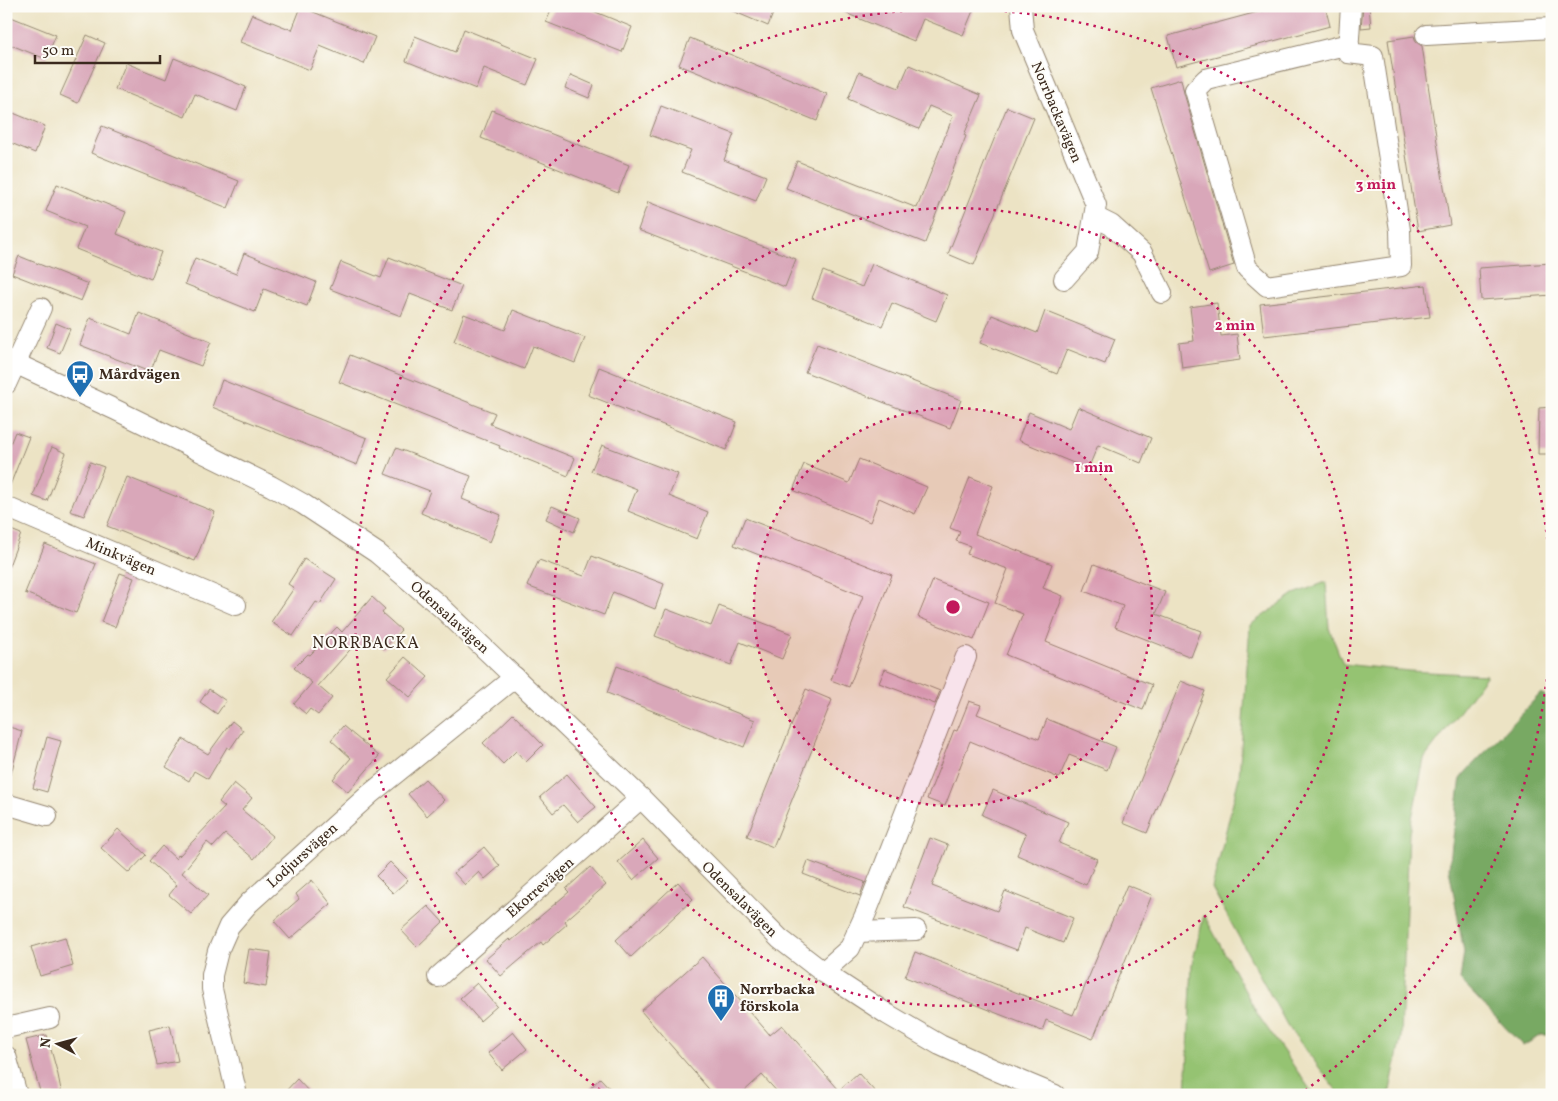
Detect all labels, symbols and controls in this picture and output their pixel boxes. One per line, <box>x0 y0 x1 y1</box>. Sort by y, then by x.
scale bar <box>35 32 160 64</box>
text: 50 m <box>42 41 74 62</box>
street label: Norrbackavägen <box>1025 59 1086 166</box>
text: 3 min <box>1356 175 1396 196</box>
text: 2 min <box>1215 316 1255 337</box>
bus stop icon: Mårdvägen <box>65 359 95 398</box>
place label: Mårdvägen <box>99 365 180 386</box>
text: 1 min <box>1075 458 1113 479</box>
street label: Minkvägen <box>82 533 159 582</box>
street label: Odensalavägen <box>405 577 493 659</box>
centre of rings <box>944 598 962 616</box>
district label: NORRBACKA <box>312 633 420 655</box>
street label: Lodjursvägen <box>263 818 343 894</box>
street label: Ekorrevägen <box>503 853 579 923</box>
street label: Odensalavägen <box>696 857 782 943</box>
place label: Norrbacka förskola <box>740 980 815 1018</box>
building icon: Norrbacka förskola <box>706 983 736 1022</box>
north arrow <box>32 1018 82 1068</box>
text: N <box>37 1037 57 1049</box>

